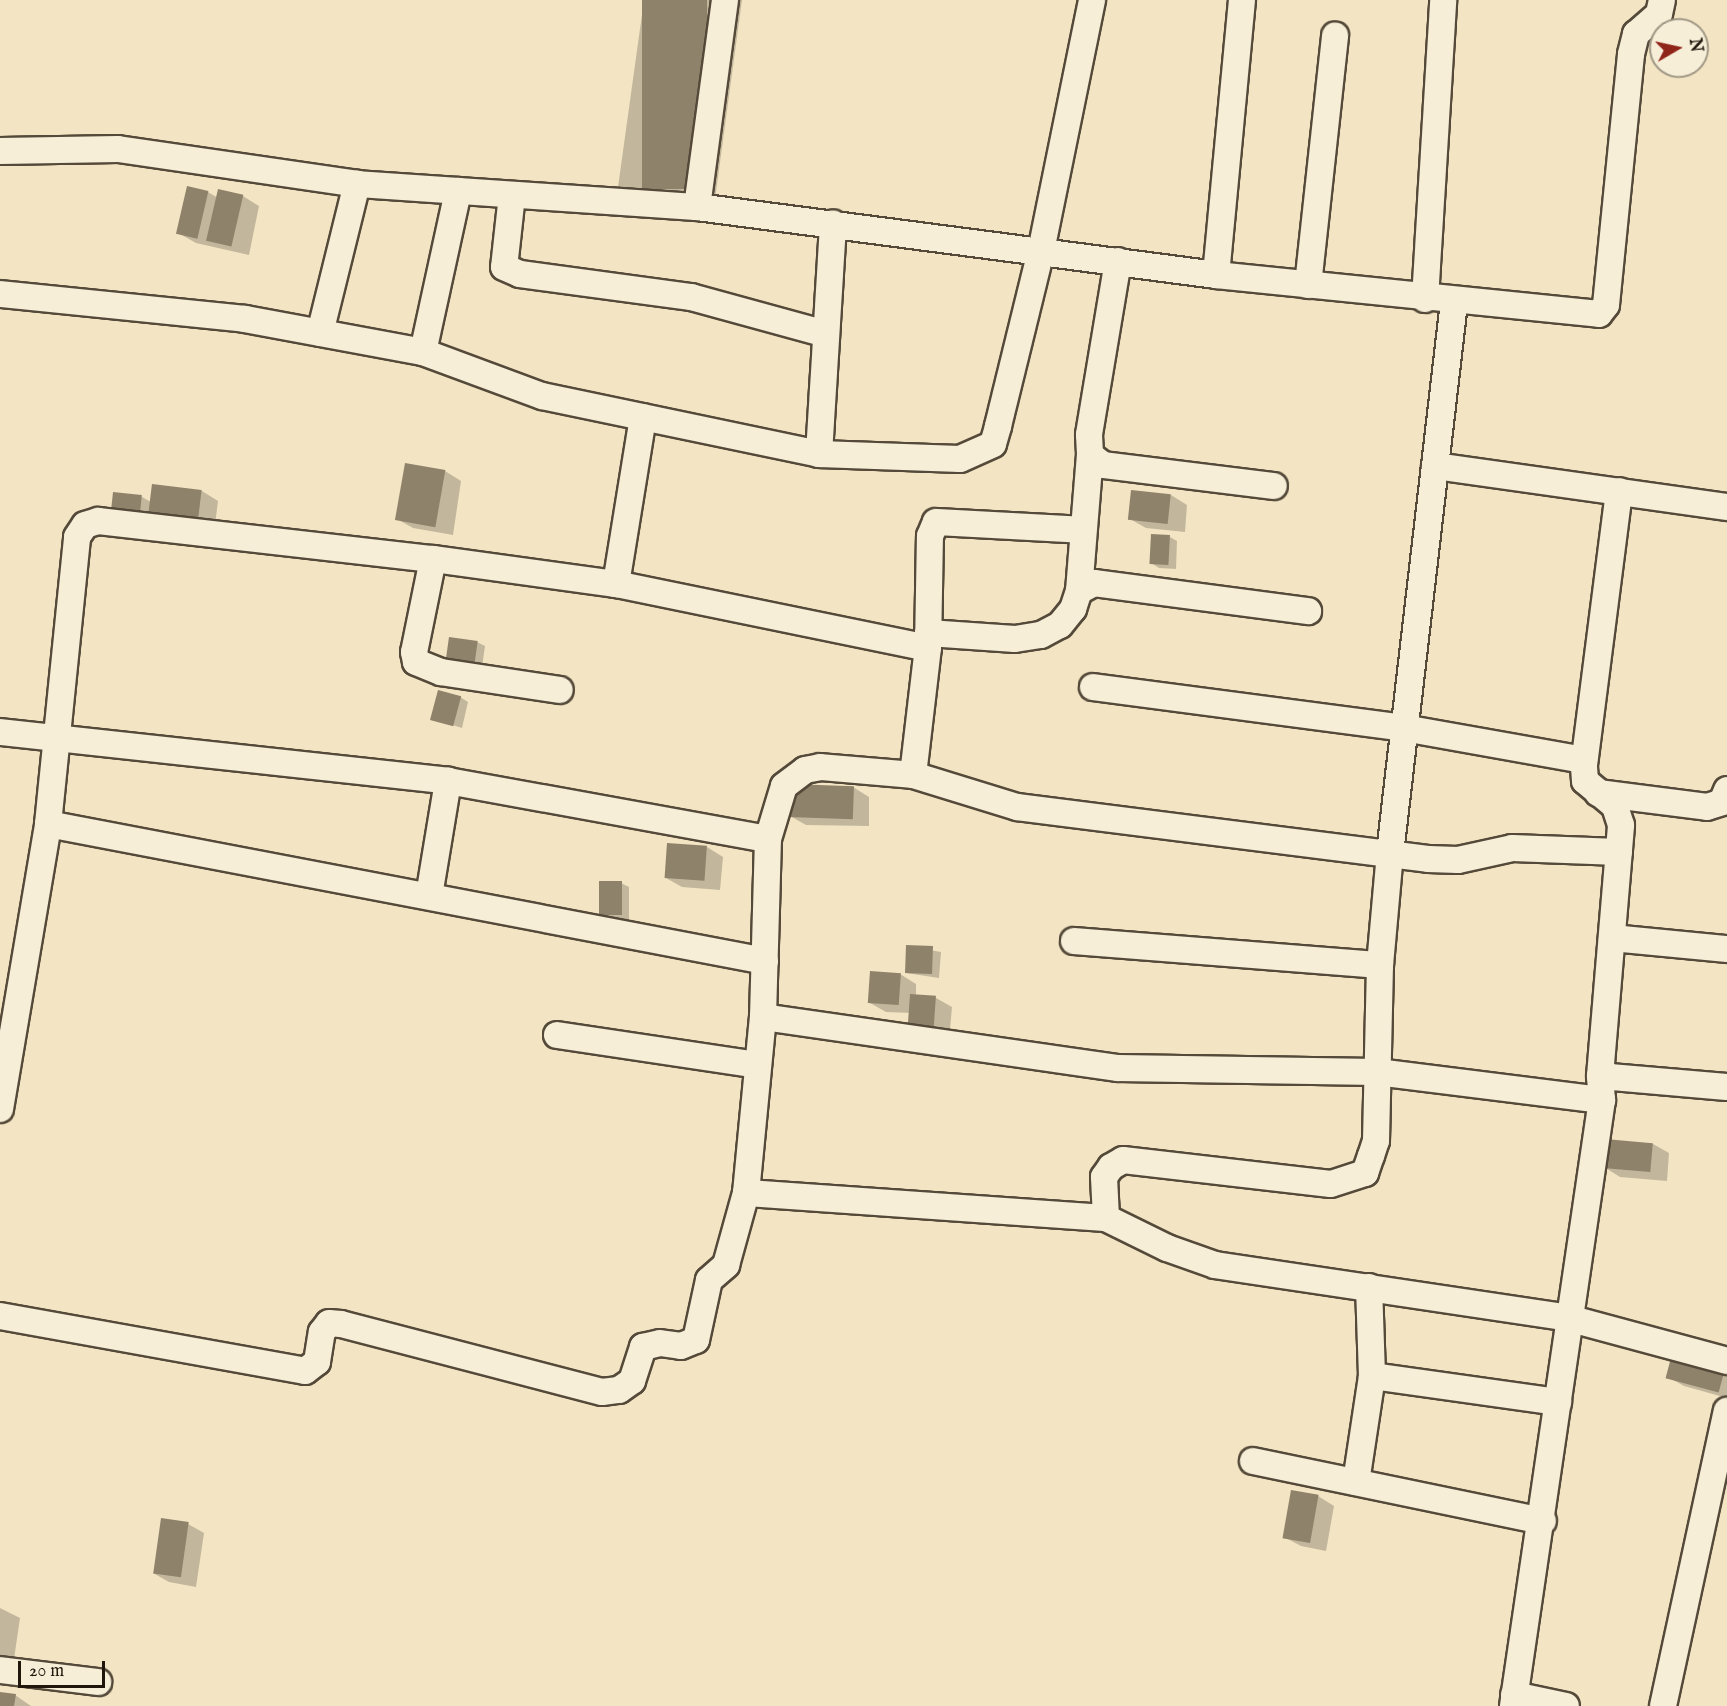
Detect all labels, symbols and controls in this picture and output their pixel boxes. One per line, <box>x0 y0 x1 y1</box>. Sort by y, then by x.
north arrow <box>1649 18 1709 78</box>
text: N <box>1684 37 1706 54</box>
scale bar <box>21 1649 108 1687</box>
text: 20 m <box>29 1660 64 1683</box>

